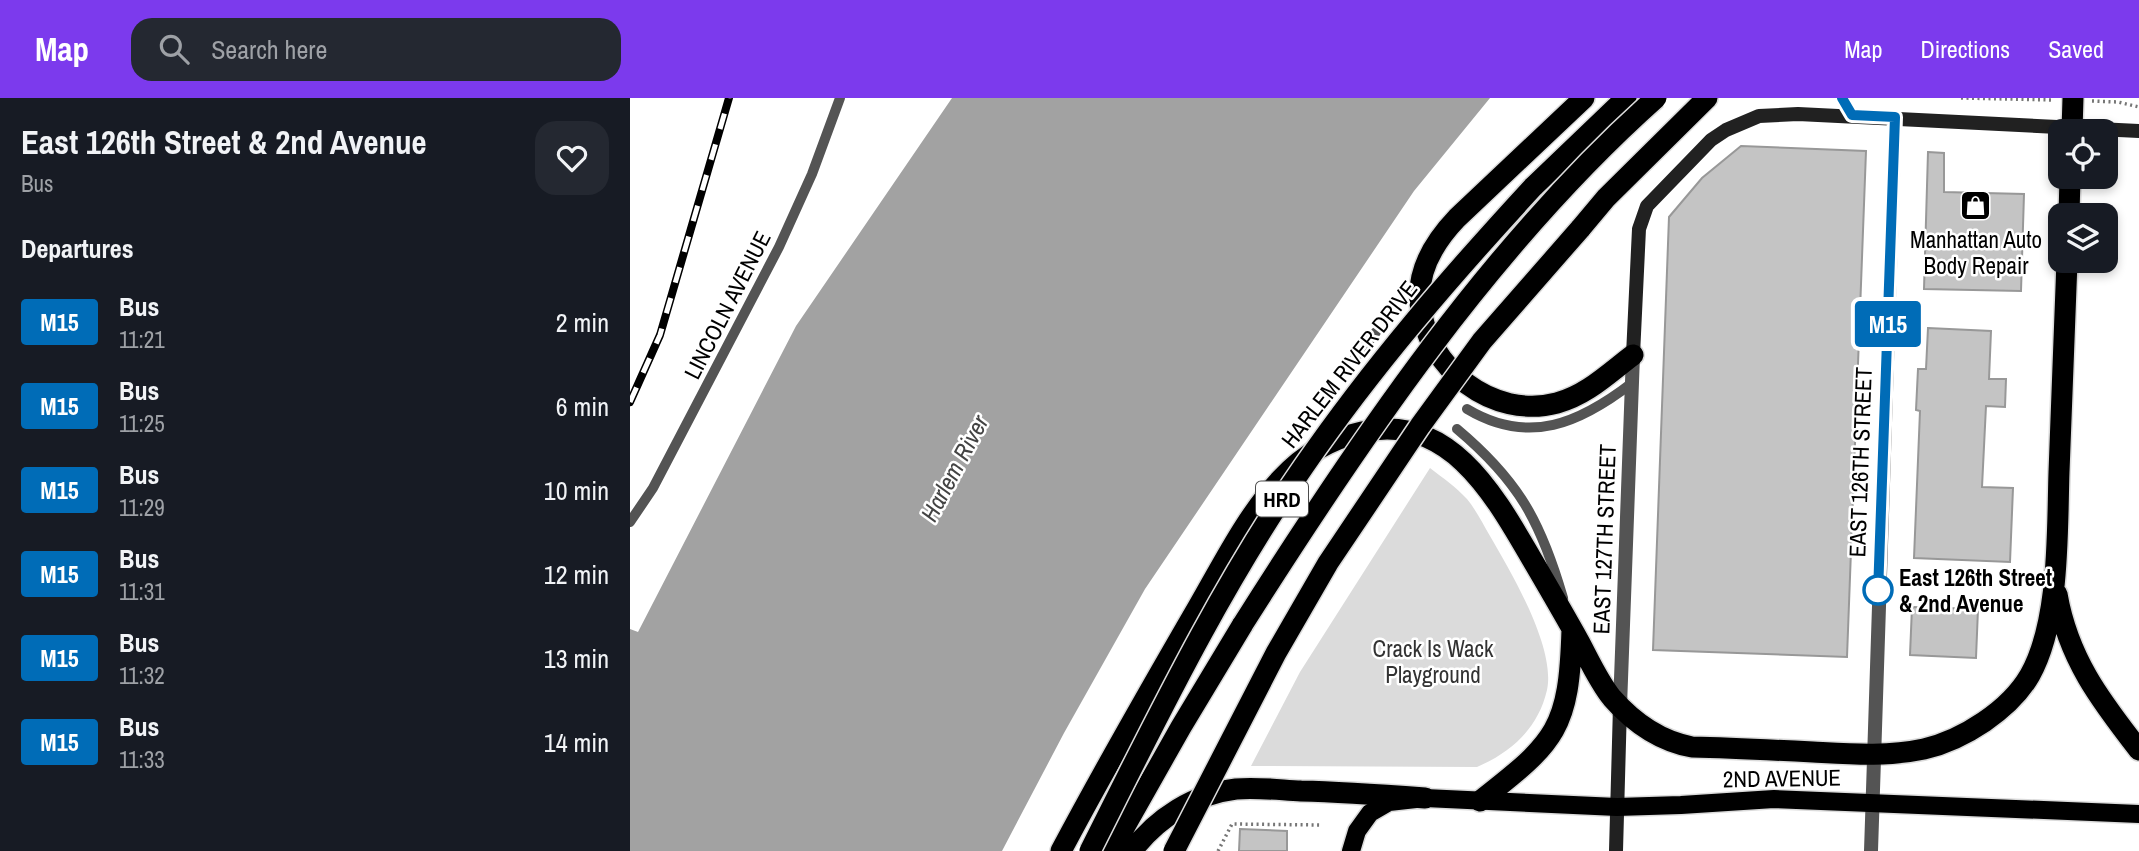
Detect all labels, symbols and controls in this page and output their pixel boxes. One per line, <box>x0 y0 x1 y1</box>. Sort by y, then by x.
search box <box>131 18 621 81</box>
text: Map <box>35 27 89 71</box>
icon: search <box>155 30 193 68</box>
text: Search here <box>211 32 327 67</box>
text: Map <box>1844 33 1882 65</box>
text: Directions <box>1920 33 2010 65</box>
text: Saved <box>2048 33 2104 65</box>
map controls <box>2048 119 2118 273</box>
button: locate <box>2048 119 2118 189</box>
text: East 126th Street & 2nd Avenue <box>21 120 427 164</box>
button: heart <box>535 121 609 195</box>
text: Bus <box>21 168 54 199</box>
shop icon: Manhattan Auto Body Repair <box>1959 188 1993 222</box>
button: layers <box>2048 203 2118 273</box>
place label: Manhattan Auto Body Repair <box>1910 224 2042 281</box>
street label: LINCOLN AVENUE <box>676 226 778 384</box>
text: Departures <box>21 231 134 266</box>
street label: HARLEM RIVER DRIVE <box>1274 274 1424 454</box>
text: Bus <box>119 289 159 324</box>
line badge: M15 <box>1848 301 1928 347</box>
text: 2 min <box>556 305 609 340</box>
text: M15 <box>40 306 79 338</box>
text: M15 <box>1869 308 1907 340</box>
text: 11:21 <box>119 324 165 355</box>
street label: EAST 126TH STREET <box>1841 366 1879 558</box>
text: Bus <box>119 373 159 408</box>
text: 6 min <box>556 389 609 424</box>
text: M15 <box>40 390 79 422</box>
text: 11:25 <box>119 408 165 439</box>
water label: Harlem River <box>913 408 996 527</box>
street label: EAST 127TH STREET <box>1585 443 1623 635</box>
text: Bus <box>119 457 159 492</box>
text: 10 min <box>544 473 609 508</box>
text: M15 <box>40 474 79 506</box>
road number: HRD <box>1256 482 1308 516</box>
text: 11:29 <box>119 492 165 523</box>
text: Bus <box>119 541 159 576</box>
text: 12 min <box>544 557 609 592</box>
text: M15 <box>40 558 79 590</box>
place label: East 126th Street & 2nd Avenue <box>1899 562 2052 619</box>
marker: East 126th Street & 2nd Avenue <box>1863 575 1893 605</box>
text: 11:31 <box>119 576 165 607</box>
text: Bus <box>119 625 159 660</box>
park label: Crack Is Wack Playground <box>1373 633 1494 690</box>
text: 13 min <box>544 641 609 676</box>
text: M15 <box>40 642 79 674</box>
text: 11:32 <box>119 660 165 691</box>
text: Bus <box>119 709 159 744</box>
text: 14 min <box>544 725 609 760</box>
text: M15 <box>40 726 79 758</box>
text: 11:33 <box>119 744 165 775</box>
street label: 2ND AVENUE <box>1723 761 1841 795</box>

